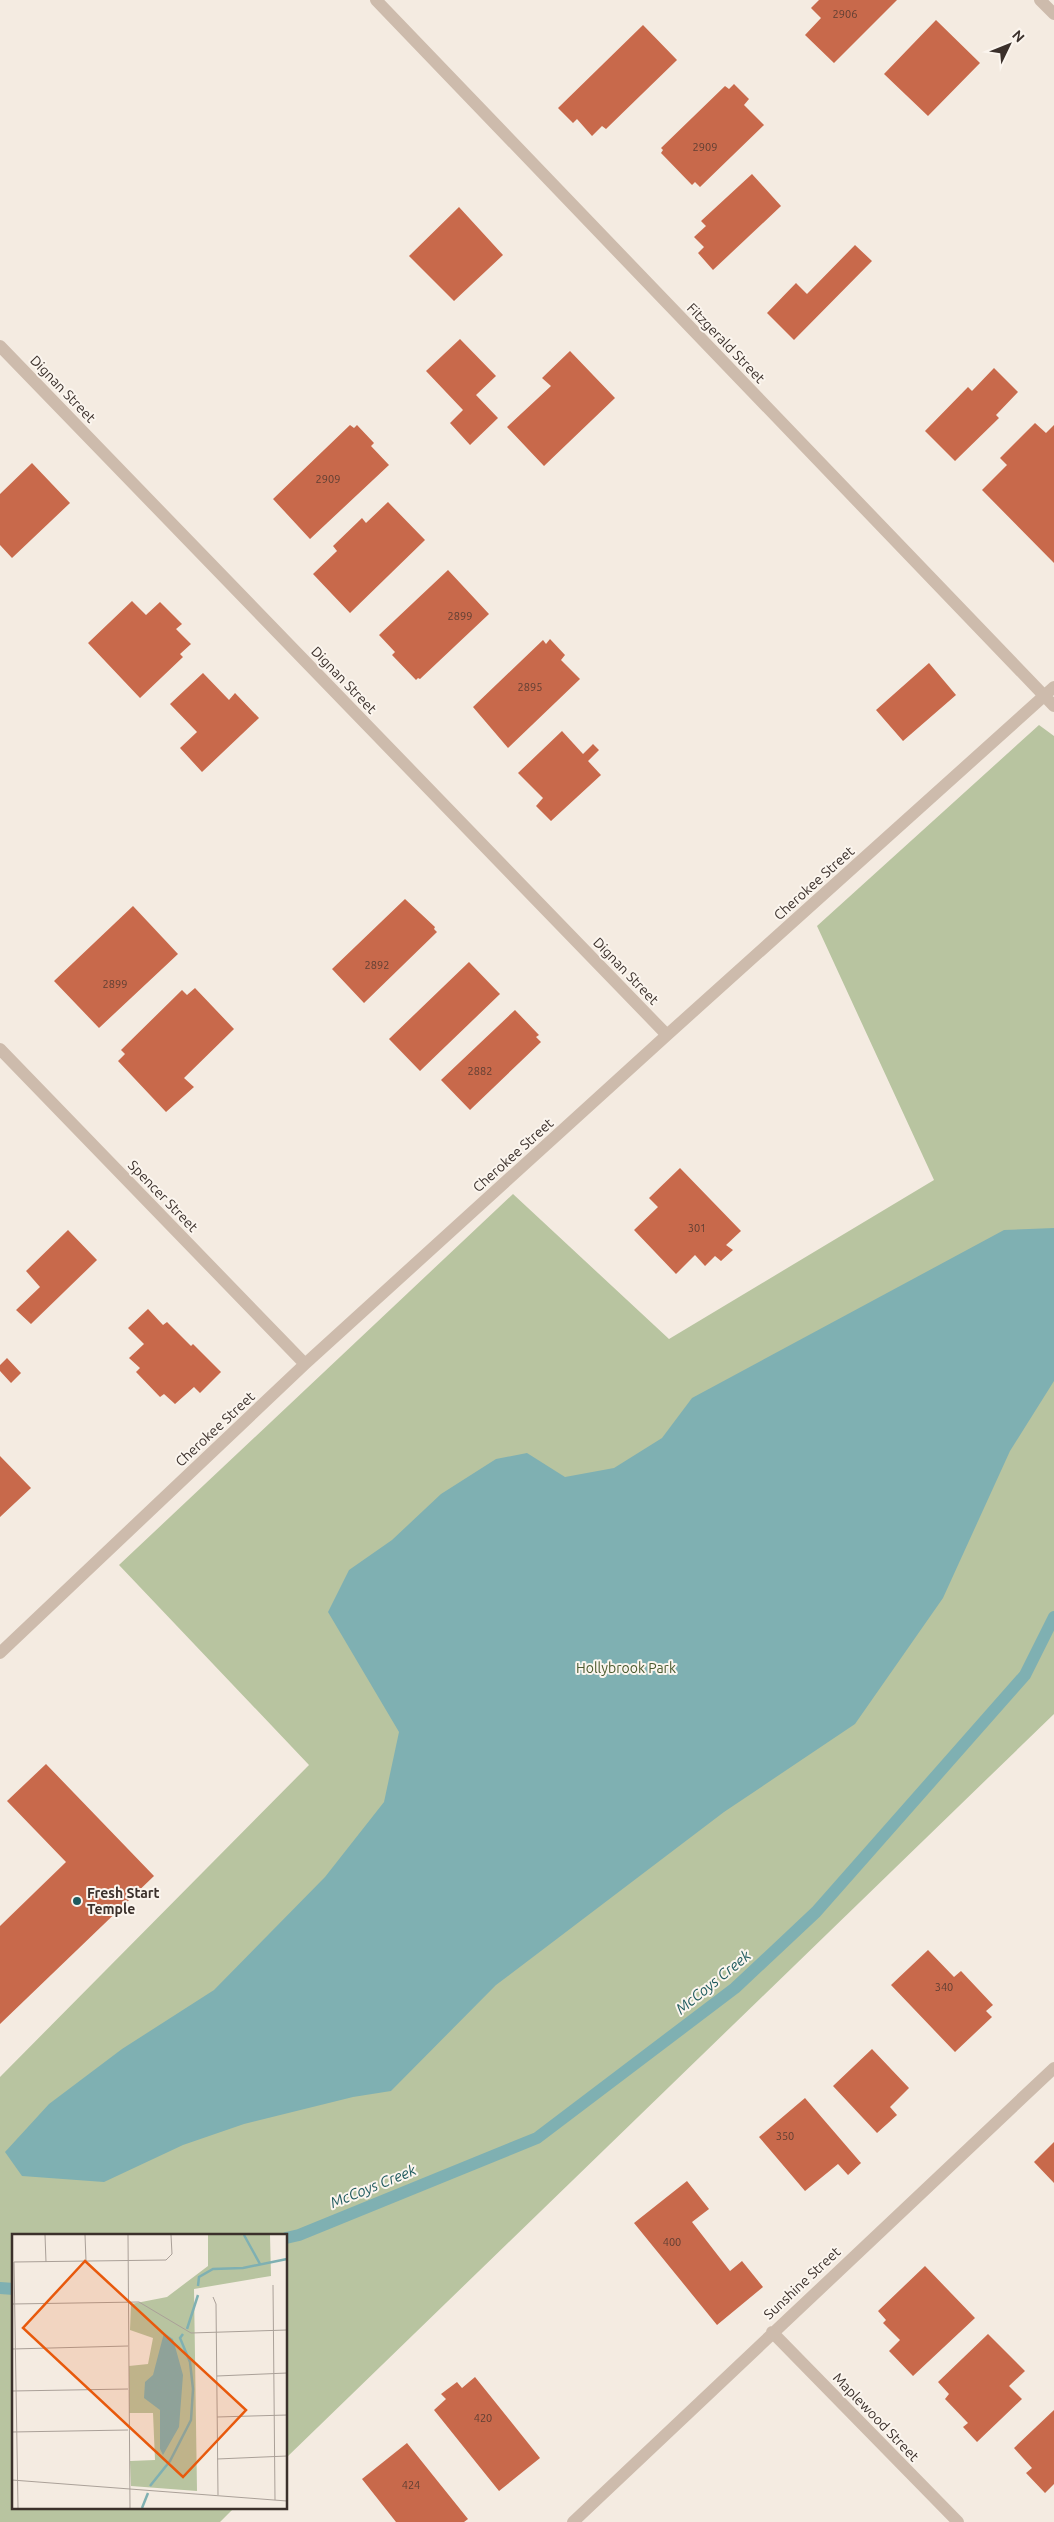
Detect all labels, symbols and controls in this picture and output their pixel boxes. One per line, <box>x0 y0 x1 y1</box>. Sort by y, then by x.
house number: 2906 <box>833 8 857 20</box>
north arrow <box>984 20 1034 70</box>
text: N <box>1009 27 1028 45</box>
house number: 2909 <box>693 141 717 153</box>
street label: Fitzgerald Street <box>684 300 769 387</box>
street label: Dignan Street <box>27 352 99 426</box>
house number: 2909 <box>316 473 340 485</box>
house number: 2899 <box>448 610 472 622</box>
street label: Dignan Street <box>308 643 380 717</box>
house number: 2895 <box>518 681 542 693</box>
street label: Cherokee Street <box>771 842 858 923</box>
street label: Dignan Street <box>590 934 662 1008</box>
house number: 2892 <box>365 959 389 971</box>
house number: 2899 <box>103 978 127 990</box>
house number: 2882 <box>468 1065 492 1077</box>
street label: Cherokee Street <box>470 1114 557 1195</box>
street label: Spencer Street <box>125 1157 201 1235</box>
house number: 301 <box>688 1222 706 1234</box>
street label: Cherokee Street <box>172 1388 258 1470</box>
park label: Hollybrook Park <box>576 1660 676 1676</box>
place label: Fresh Start Temple <box>87 1885 160 1917</box>
marker: Fresh Start Temple <box>71 1895 83 1907</box>
water label: McCoys Creek <box>672 1946 754 2017</box>
house number: 340 <box>935 1981 953 1993</box>
house number: 350 <box>776 2130 794 2142</box>
water label: McCoys Creek <box>327 2161 419 2211</box>
inset map <box>12 2234 288 2510</box>
house number: 400 <box>663 2236 681 2248</box>
street label: Sunshine Street <box>760 2243 844 2323</box>
street label: Maplewood Street <box>830 2369 923 2465</box>
house number: 420 <box>474 2412 492 2424</box>
house number: 424 <box>402 2479 420 2491</box>

